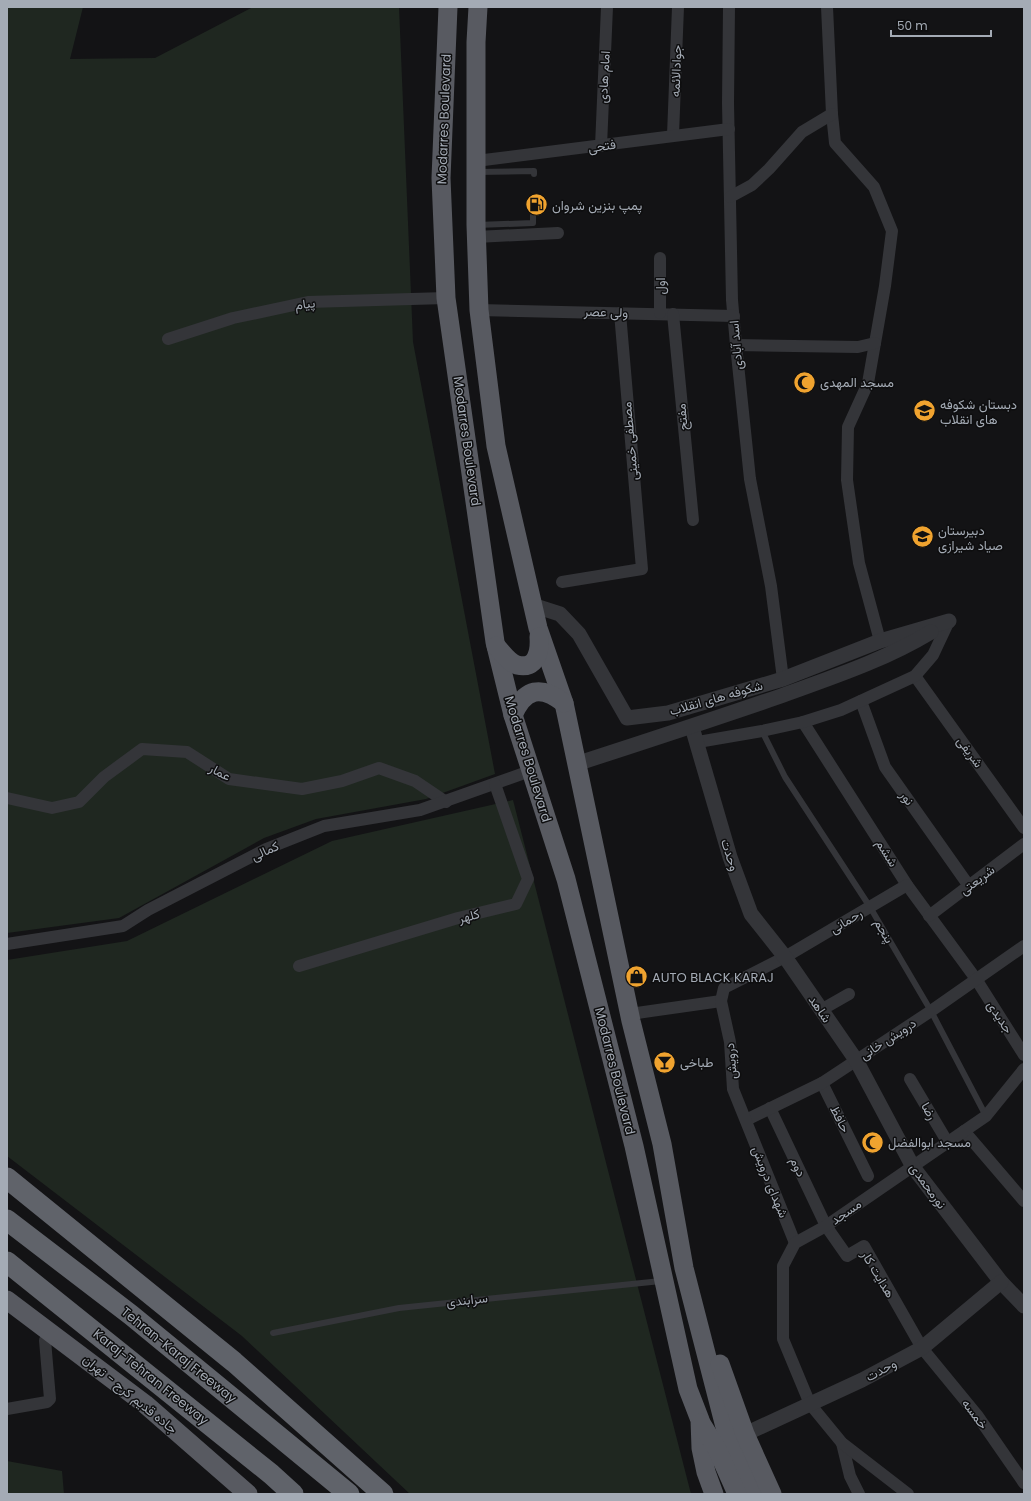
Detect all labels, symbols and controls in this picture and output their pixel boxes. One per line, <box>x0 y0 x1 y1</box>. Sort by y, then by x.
scale bar <box>891 12 991 38</box>
text: 50 m <box>897 17 928 34</box>
street label: جوادالائمه <box>666 44 686 97</box>
street label: امام هادی <box>593 50 615 104</box>
street label: Modarres Boulevard <box>432 53 456 185</box>
street label: فتحی <box>587 135 617 157</box>
fuel station icon: پمپ بنزین شروان <box>523 192 549 218</box>
place label: پمپ بنزین شروان <box>552 196 642 215</box>
street label: اول <box>651 277 670 295</box>
street label: پیام <box>294 293 316 315</box>
street label: ولی عصر <box>582 302 629 322</box>
street label: اسد آبادی <box>724 320 748 370</box>
mosque icon: مسجد المهدی <box>791 369 817 395</box>
place label: مسجد المهدی <box>820 373 894 392</box>
street label: Modarres Boulevard <box>448 375 486 507</box>
place label: دبستان شکوفه های انقلاب <box>940 395 1017 429</box>
school or university icon: دبستان شکوفه های انقلاب <box>912 398 938 424</box>
street label: مصطفی خمینی <box>617 401 643 481</box>
street label: مفتح <box>671 403 693 431</box>
place label: دبیرستان صیاد شیرازی <box>938 521 1003 555</box>
school or university icon: دبیرستان صیاد شیرازی <box>910 524 936 550</box>
street label: شکوفه های انقلاب <box>667 676 765 720</box>
street label: Modarres Boulevard <box>500 694 556 824</box>
street label: شریفی <box>952 733 988 771</box>
street label: عمار <box>205 758 234 786</box>
street label: نور <box>895 786 919 809</box>
street label: ششم <box>871 835 903 871</box>
street label: کمالی <box>248 836 282 866</box>
street label: وحدت <box>716 836 744 874</box>
street label: شریعتی <box>955 860 999 900</box>
street label: کلهر <box>455 904 482 928</box>
street label: رحمانی <box>826 904 866 938</box>
street label: پنجم <box>869 915 899 947</box>
shop icon: AUTO BLACK KARAJ <box>623 964 649 990</box>
place label: AUTO BLACK KARAJ <box>652 968 774 987</box>
street label: شاهد <box>804 991 836 1027</box>
street label: جدیدی <box>982 997 1018 1037</box>
street label: Modarres Boulevard <box>590 1005 640 1137</box>
street label: درویش خانی <box>856 1014 920 1064</box>
street label: درویش <box>720 1042 742 1080</box>
bar icon: طباخی <box>651 1049 677 1075</box>
place label: طباخی <box>680 1053 714 1072</box>
street label: رضا <box>916 1099 942 1123</box>
street label: حافظ <box>825 1102 855 1136</box>
mosque icon: مسجد ابوالفضل <box>859 1129 885 1155</box>
place label: مسجد ابوالفضل <box>888 1133 971 1152</box>
street label: شهدای درویش <box>747 1143 793 1221</box>
street label: دوم <box>785 1154 811 1180</box>
street label: نورمحمدی <box>905 1159 951 1213</box>
street label: مسجد <box>827 1195 865 1229</box>
street label: هدایت کار <box>856 1246 900 1301</box>
street label: سرابندی <box>445 1288 489 1312</box>
street label: Tehran-Karaj Freeway <box>117 1302 241 1408</box>
street label: Karaj-Tehran Freeway <box>89 1324 213 1430</box>
street label: جاده قدیم کرج - تهران <box>79 1350 181 1438</box>
street label: وحدت <box>862 1354 900 1386</box>
street label: خمسه <box>957 1395 993 1433</box>

